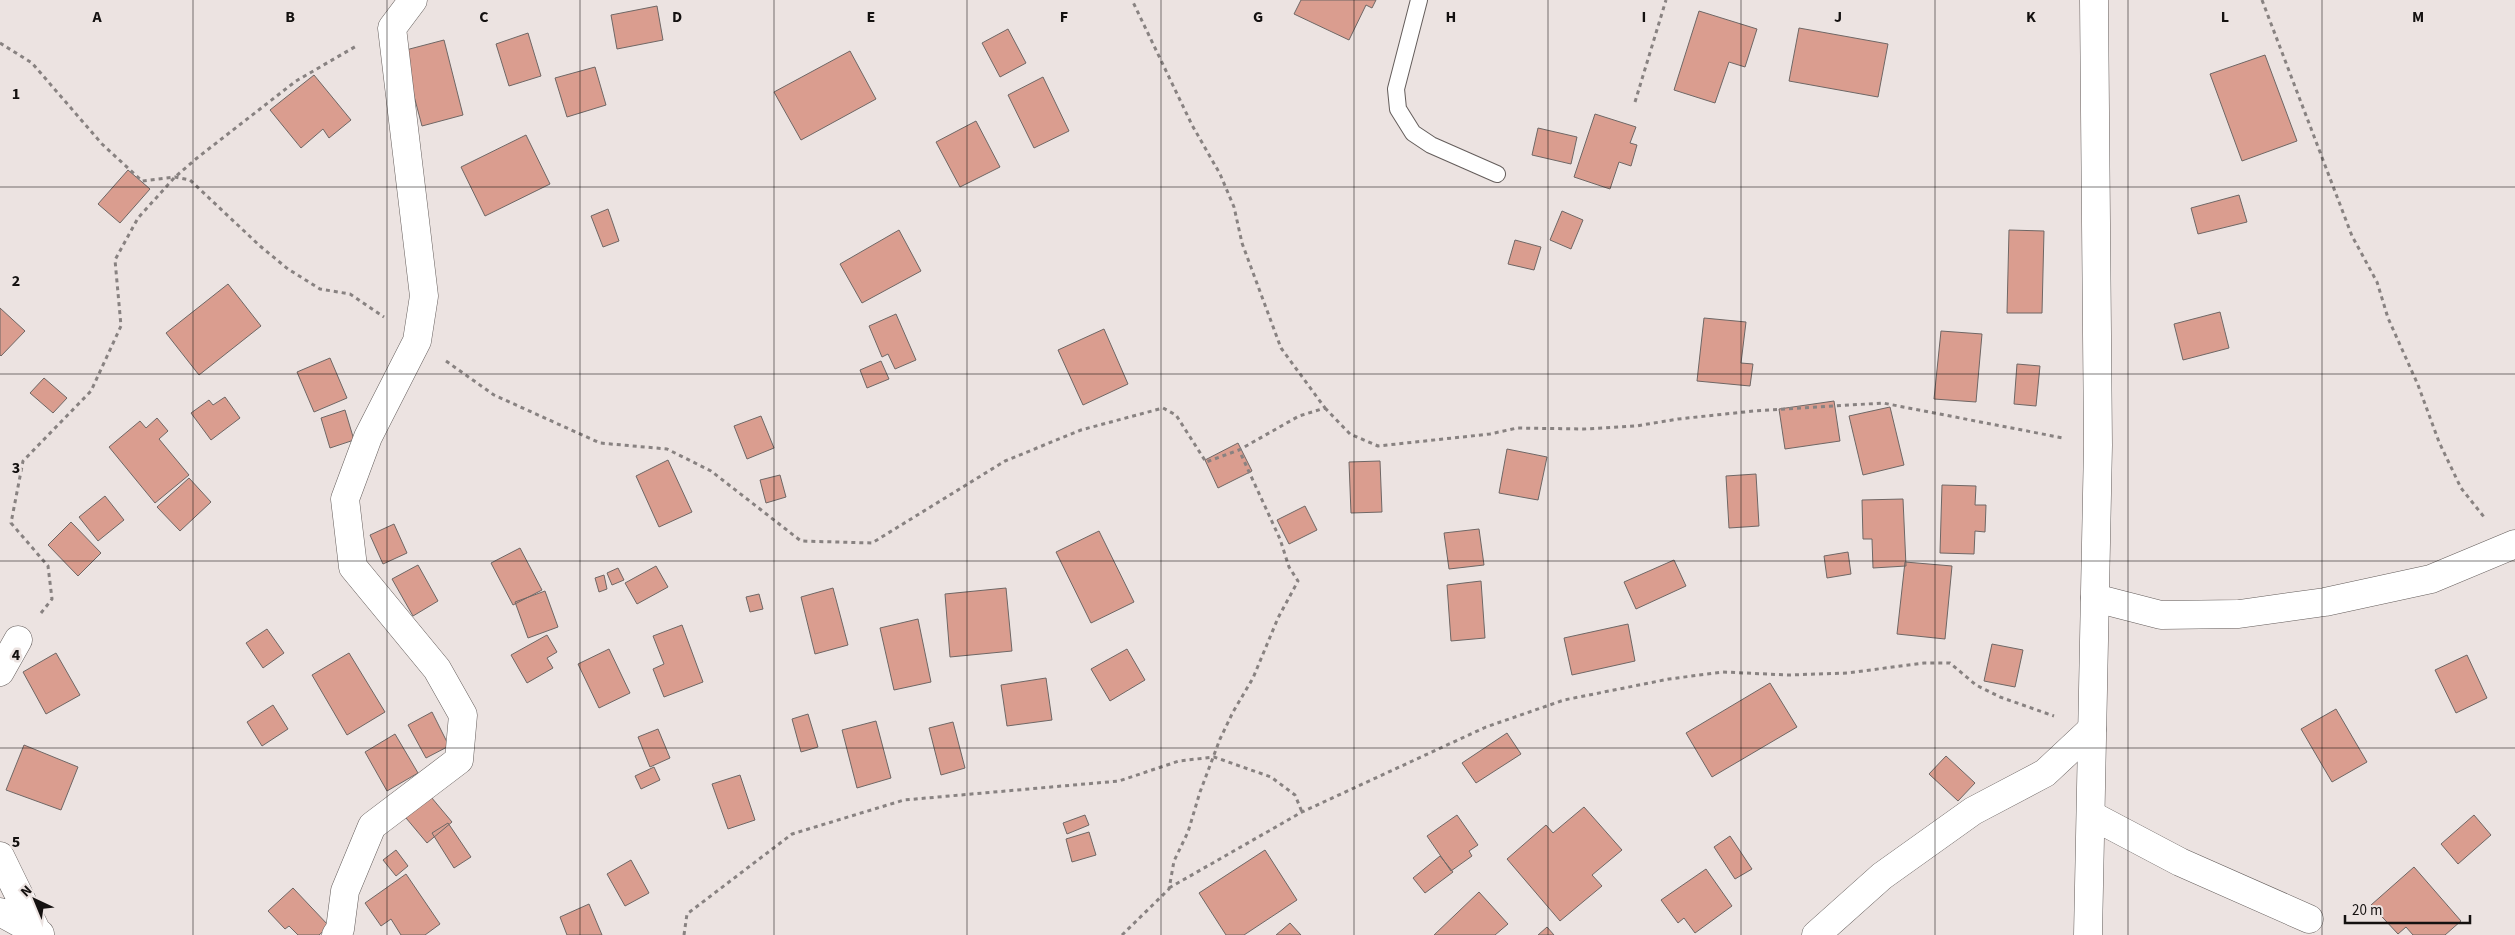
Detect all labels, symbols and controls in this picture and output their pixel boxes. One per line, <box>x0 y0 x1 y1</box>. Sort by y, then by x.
text: A <box>91 6 102 28</box>
text: B <box>285 6 295 28</box>
text: C <box>479 6 489 28</box>
text: D <box>672 6 682 28</box>
text: E <box>867 6 875 28</box>
text: F <box>1060 6 1068 28</box>
text: G <box>1253 6 1263 28</box>
text: H <box>1446 6 1456 28</box>
text: I <box>1642 6 1646 28</box>
text: J <box>1834 6 1842 28</box>
text: K <box>2026 6 2036 28</box>
text: L <box>2221 6 2229 28</box>
text: M <box>2412 6 2424 28</box>
text: 1 <box>12 83 20 105</box>
text: 2 <box>12 270 20 292</box>
text: 3 <box>12 457 20 479</box>
text: 4 <box>12 644 21 666</box>
text: 5 <box>12 831 20 853</box>
north arrow <box>10 875 60 925</box>
text: N <box>16 881 37 902</box>
scale bar <box>2345 892 2470 924</box>
text: 20 m <box>2352 900 2382 921</box>

